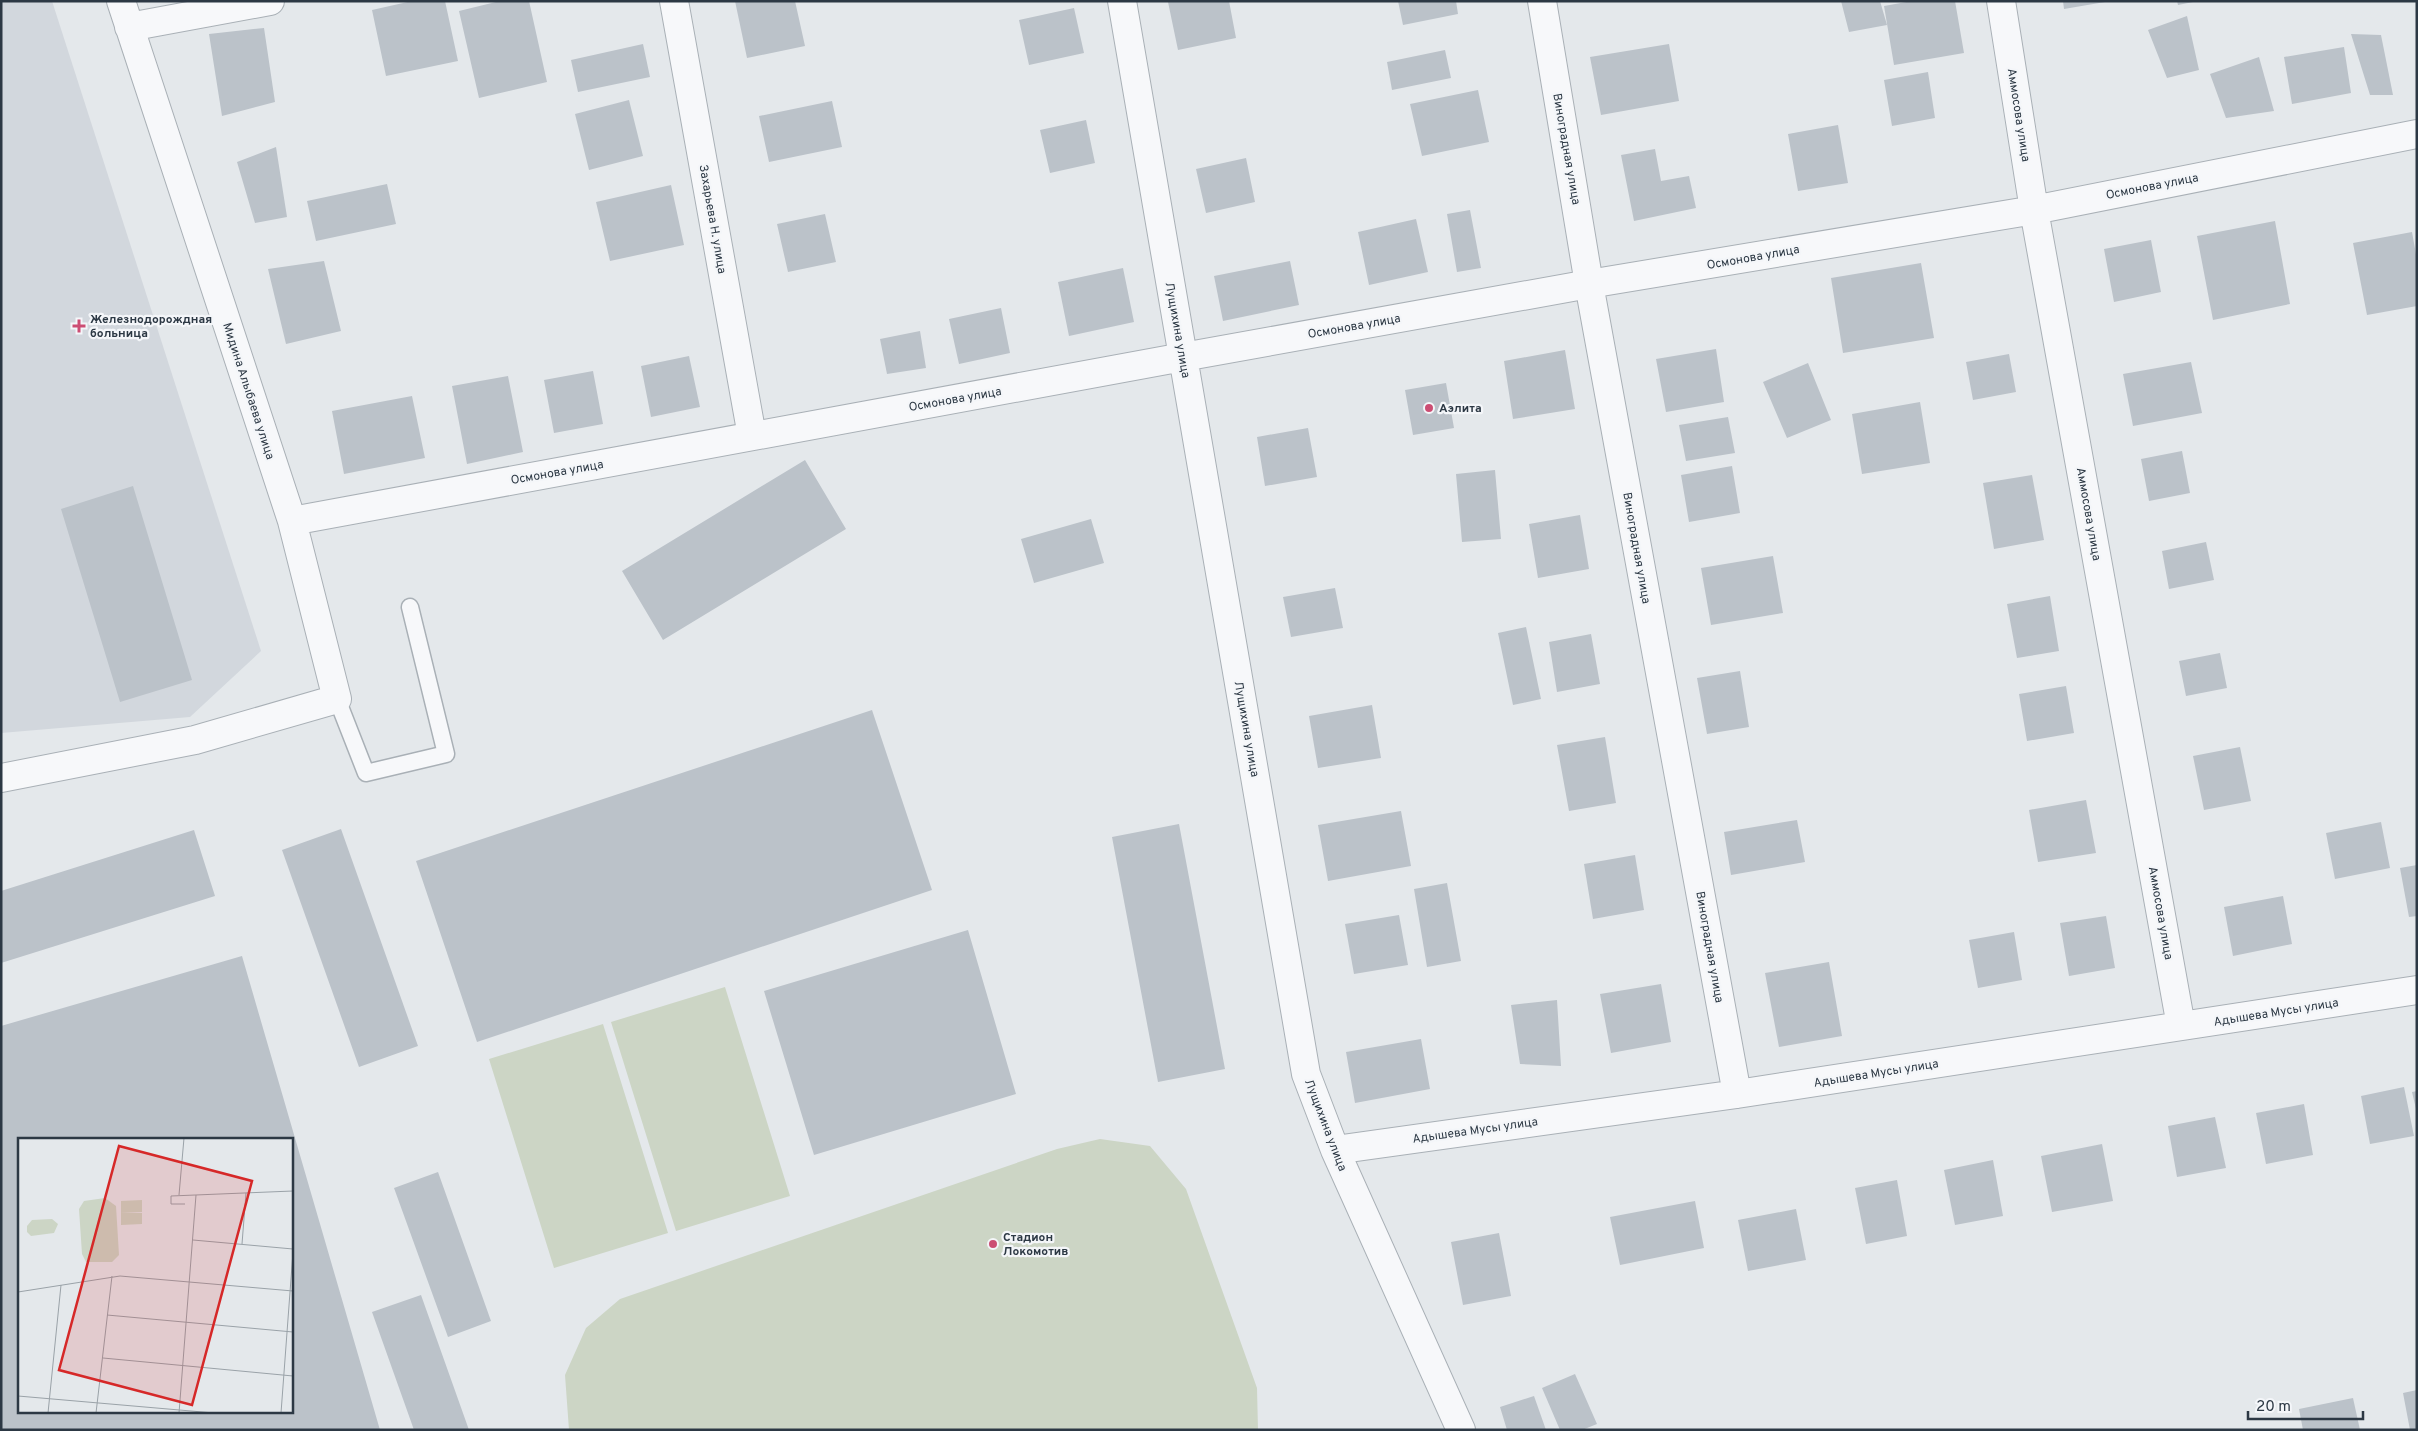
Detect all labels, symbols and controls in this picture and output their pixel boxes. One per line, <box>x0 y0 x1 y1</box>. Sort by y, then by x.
street label: Аммосова улица <box>2003 67 2033 163</box>
street label: Виноградная улица <box>1548 92 1584 206</box>
street label: Захарьева Н. улица <box>695 163 729 275</box>
street label: Осмонова улица <box>2105 170 2200 204</box>
street label: Осмонова улица <box>1705 242 1801 274</box>
street label: Лущихина улица <box>1161 281 1193 379</box>
street label: Осмонова улица <box>1306 311 1402 343</box>
place label: Железнодорождная больница <box>90 312 212 342</box>
marker: Железнодорождная больница <box>72 319 86 333</box>
street label: Мидина Алыбаева улица <box>218 321 278 462</box>
street label: Осмонова улица <box>907 384 1003 416</box>
place label: Аэлита <box>1439 401 1482 417</box>
marker: Аэлита <box>1423 402 1435 414</box>
street label: Осмонова улица <box>509 457 605 489</box>
street label: Аммосова улица <box>2072 466 2104 562</box>
street label: Виноградная улица <box>1618 491 1654 605</box>
street label: Лущихина улица <box>1230 680 1262 778</box>
street label: Аммосова улица <box>2144 865 2176 961</box>
street label: Виноградная улица <box>1691 890 1727 1004</box>
street label: Адышева Мусы улица <box>2212 995 2340 1031</box>
street label: Адышева Мусы улица <box>1812 1056 1940 1092</box>
street label: Лущихина улица <box>1300 1077 1350 1174</box>
street label: Адышева Мусы улица <box>1411 1114 1539 1148</box>
inset map <box>18 1138 292 1414</box>
place label: Стадион Локомотив <box>1003 1230 1068 1260</box>
marker: Стадион Локомотив <box>987 1238 999 1250</box>
scale bar <box>2248 1388 2363 1420</box>
text: 20 m <box>2256 1398 2291 1417</box>

